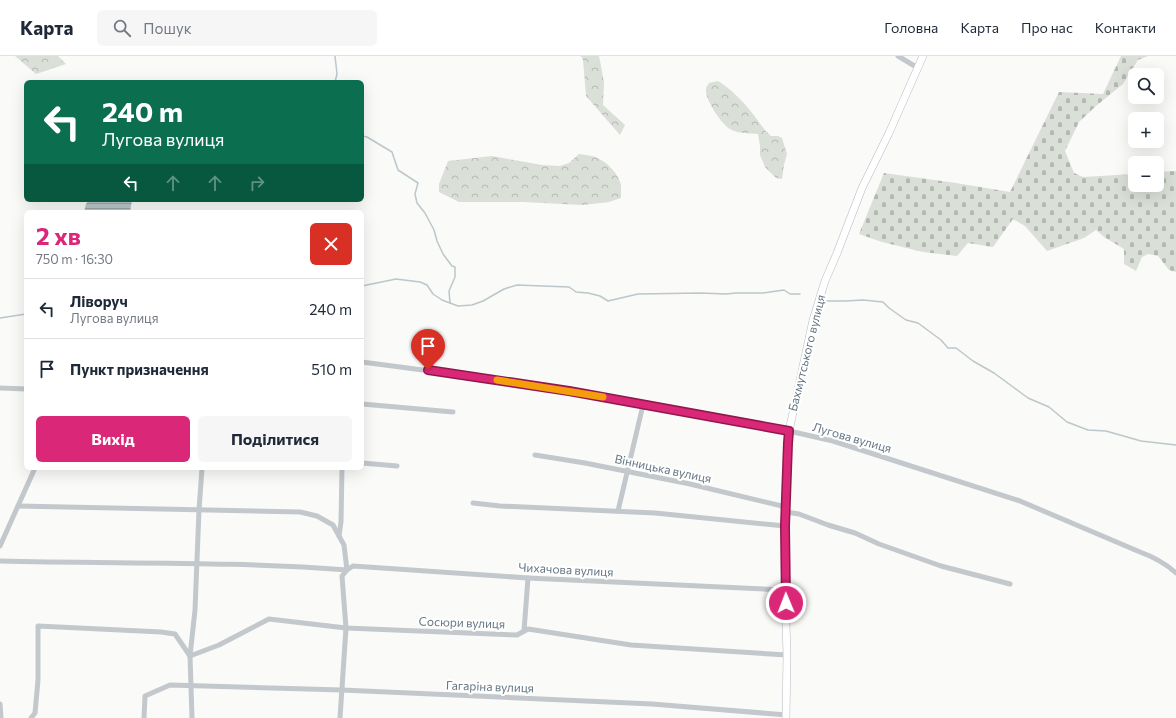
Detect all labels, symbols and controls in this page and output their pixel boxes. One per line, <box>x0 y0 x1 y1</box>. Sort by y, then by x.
search box <box>97 10 377 46</box>
text: Карта <box>20 16 73 39</box>
icon: search <box>111 17 133 39</box>
text: Пошук <box>143 19 192 37</box>
text: Головна <box>884 19 938 36</box>
text: Карта <box>960 19 999 36</box>
text: Про нас <box>1021 19 1073 36</box>
text: Контакти <box>1095 19 1156 36</box>
map controls <box>1128 68 1164 192</box>
button: search <box>1128 68 1164 104</box>
text: 240 m <box>102 94 183 128</box>
icon: left <box>36 96 88 148</box>
button: + <box>1128 112 1164 148</box>
text: Лугова вулиця <box>102 128 225 150</box>
button: − <box>1128 156 1164 192</box>
icon: left <box>120 172 142 194</box>
icon: ahead <box>162 172 184 194</box>
icon: ahead <box>204 172 226 194</box>
icon: right <box>246 172 268 194</box>
text: 2 хв <box>36 221 81 250</box>
button: close <box>310 223 352 265</box>
text: 750 m · 16:30 <box>36 251 113 267</box>
text: Ліворуч <box>70 292 128 310</box>
street label: Бахмутського вулиця <box>785 293 827 413</box>
icon: left <box>36 298 58 320</box>
text: 240 m <box>309 300 352 318</box>
text: Лугова вулиця <box>70 310 159 326</box>
pin <box>411 329 445 370</box>
icon: arrive <box>417 335 439 357</box>
icon: arrive <box>36 358 58 380</box>
text: Пункт призначення <box>70 360 209 378</box>
text: 510 m <box>311 360 352 378</box>
button: Вихід <box>36 416 190 462</box>
button: Поділитися <box>198 416 352 462</box>
street label: Лугова вулиця <box>811 419 893 455</box>
street label: Вінницька вулиця <box>613 451 713 485</box>
street label: Чихачова вулиця <box>518 560 614 578</box>
position arrow <box>765 582 807 624</box>
street label: Сосюри вулиця <box>419 613 506 631</box>
street label: Гагаріна вулиця <box>446 677 534 695</box>

